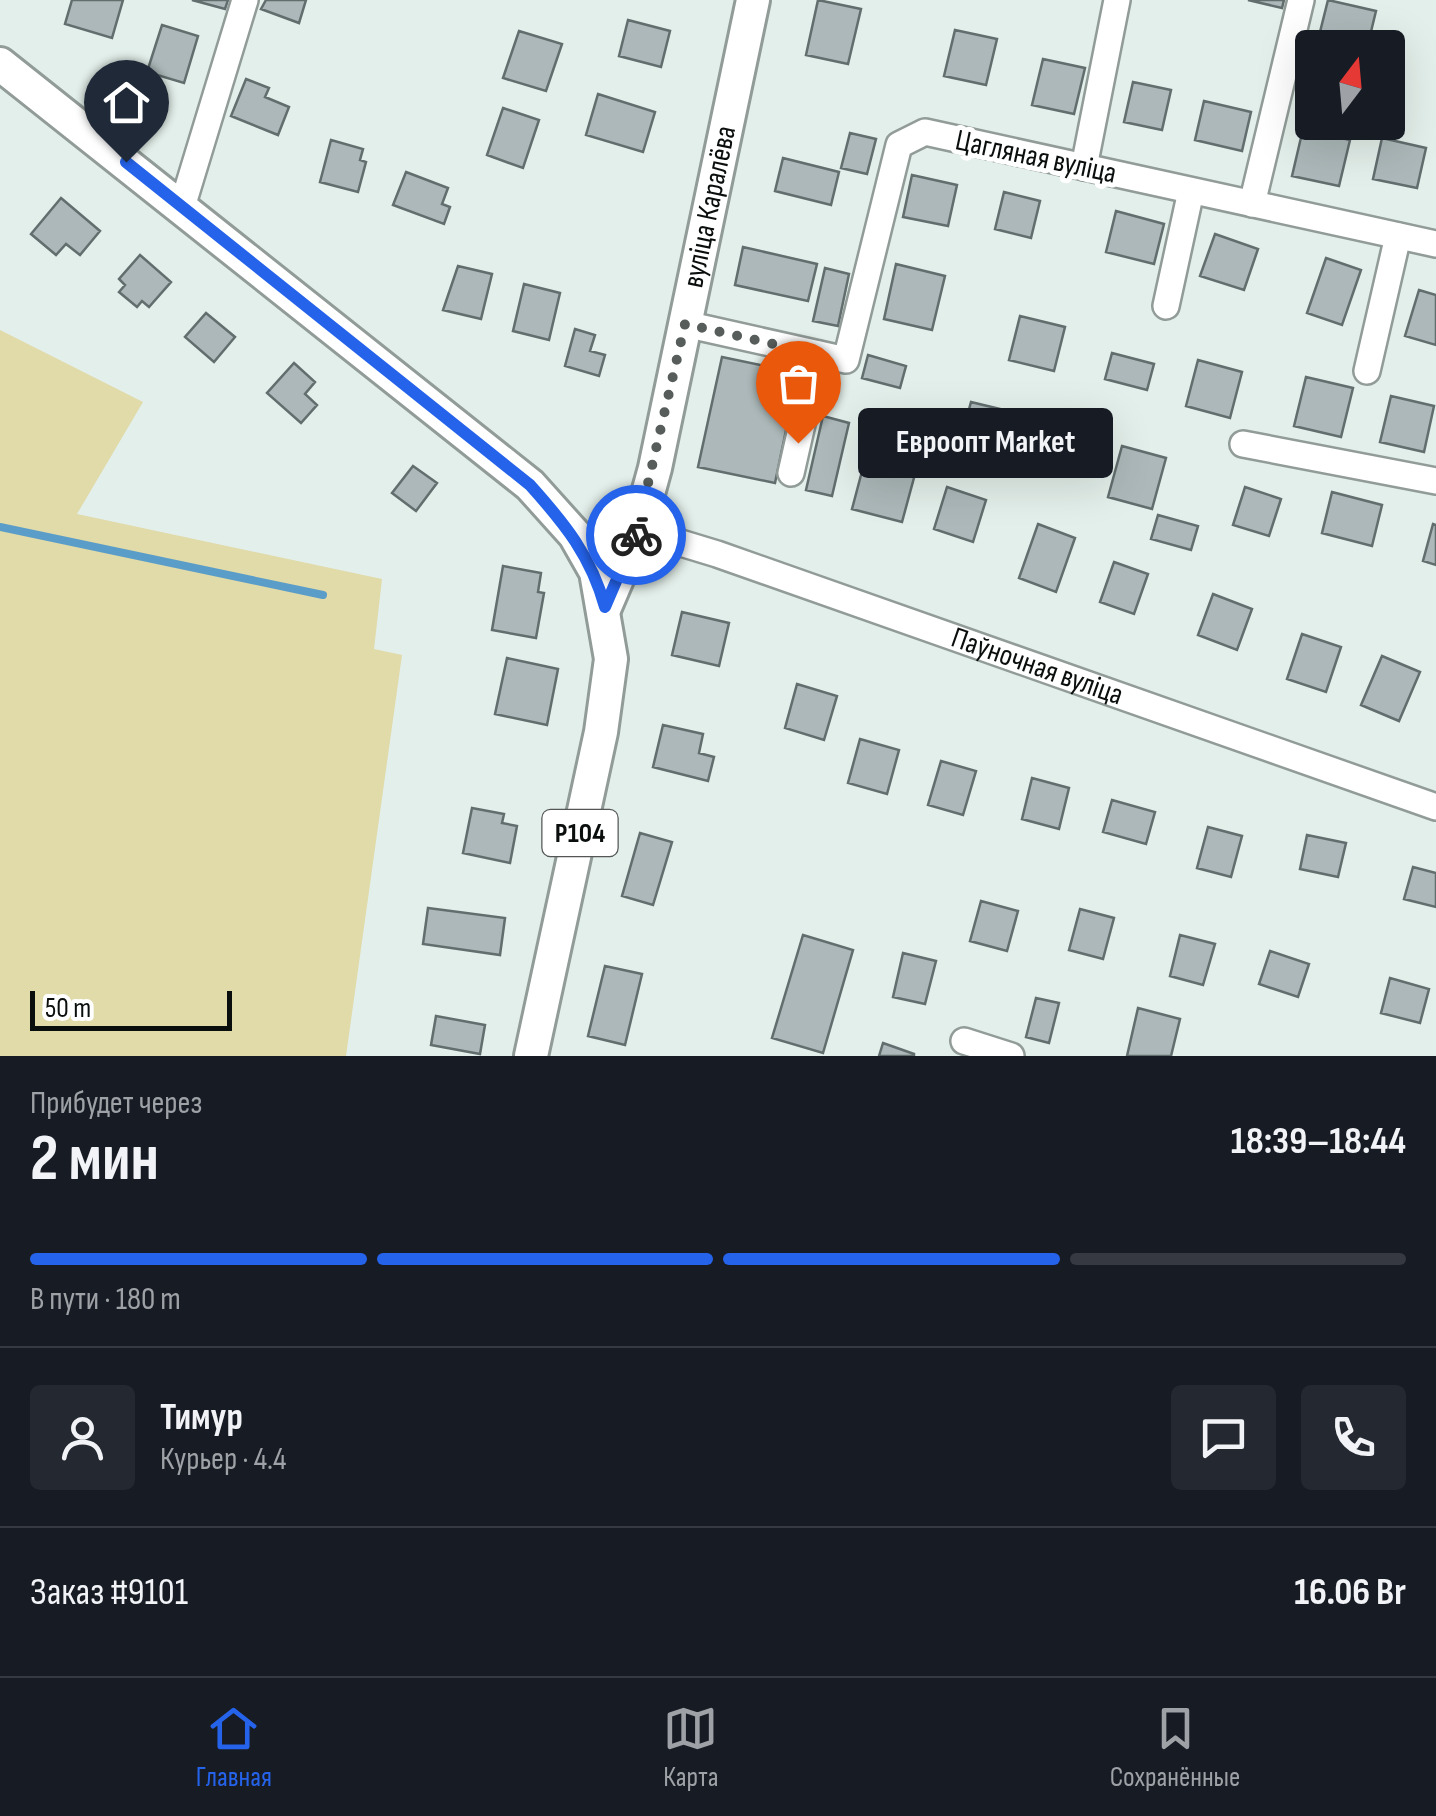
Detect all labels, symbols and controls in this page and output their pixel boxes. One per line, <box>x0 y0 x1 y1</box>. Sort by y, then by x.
north arrow <box>1295 30 1405 140</box>
map controls <box>1295 30 1405 140</box>
pin <box>84 60 169 163</box>
icon: home <box>99 75 154 130</box>
street label: Цагляная вуліца <box>952 122 1120 192</box>
street label: вуліца Каралёва <box>675 123 744 291</box>
pin <box>756 341 841 444</box>
icon: bag <box>771 356 826 411</box>
callout: Евроопт Market <box>858 408 1113 478</box>
text: Евроопт Market <box>896 423 1075 462</box>
courier <box>586 485 686 585</box>
icon: bike <box>609 508 664 563</box>
street label: Паўночная вуліца <box>947 620 1128 713</box>
road number: Р104 <box>542 810 618 856</box>
scale bar <box>30 986 232 1030</box>
text: 50 m <box>45 992 91 1025</box>
text: Прибудет через <box>30 1084 202 1123</box>
text: 18:39–18:44 <box>1231 1119 1406 1164</box>
text: 2 мин <box>30 1121 159 1199</box>
text: В пути · 180 m <box>30 1280 181 1319</box>
button: person <box>30 1385 135 1490</box>
button: chat <box>1171 1385 1276 1490</box>
button: phone <box>1301 1385 1406 1490</box>
text: Тимур <box>160 1395 243 1440</box>
text: Курьер · 4.4 <box>160 1440 286 1479</box>
text: Заказ #9101 <box>30 1570 188 1615</box>
text: 16.06 Br <box>1294 1570 1406 1615</box>
tab: Главная <box>196 1701 272 1794</box>
tab: Карта <box>663 1701 718 1794</box>
tab: Сохранённые <box>1110 1701 1240 1794</box>

